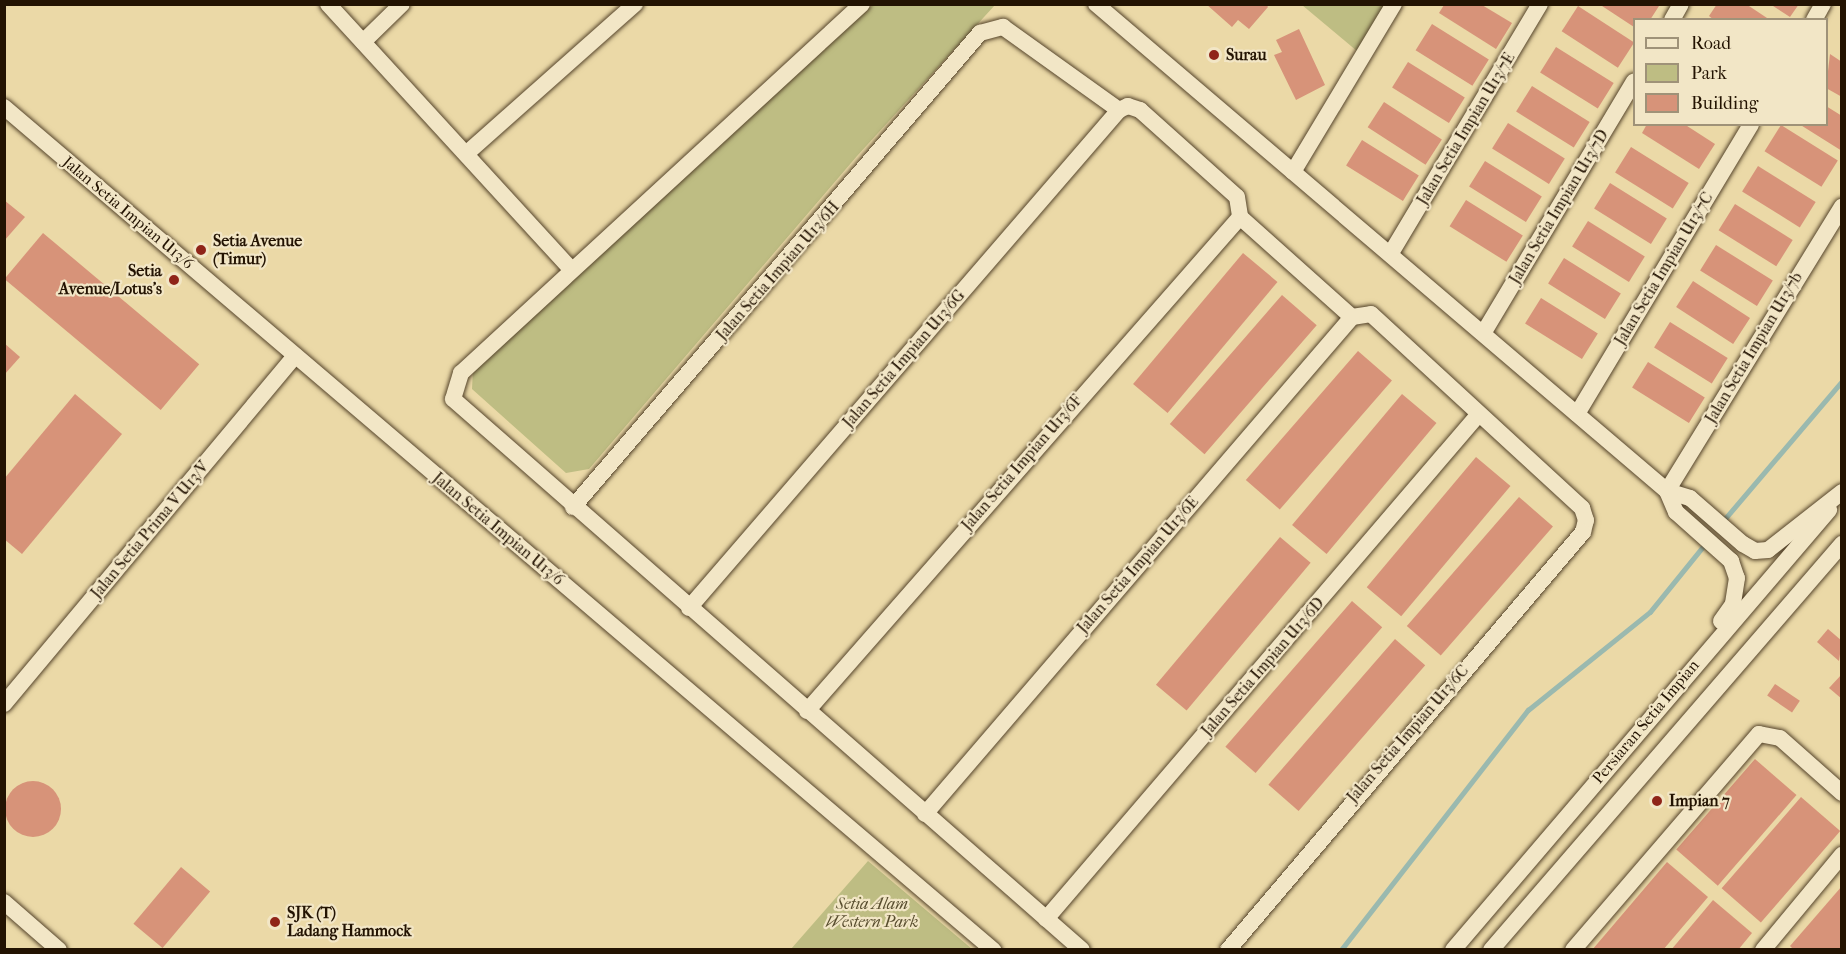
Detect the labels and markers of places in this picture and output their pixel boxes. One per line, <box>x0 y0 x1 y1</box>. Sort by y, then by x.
place label: Surau <box>1226 45 1266 65</box>
marker: Surau <box>1207 48 1221 62</box>
place label: Setia Avenue (Timur) <box>213 231 302 269</box>
marker: Setia Avenue (Timur) <box>194 243 208 257</box>
place label: Setia Avenue/Lotus's <box>59 261 162 299</box>
marker: Setia Avenue/Lotus's <box>167 273 181 287</box>
place label: Impian 7 <box>1669 791 1730 811</box>
marker: Impian 7 <box>1650 794 1664 808</box>
place label: SJK (T) Ladang Hammock <box>287 903 411 941</box>
marker: SJK (T) Ladang Hammock <box>268 915 282 929</box>

